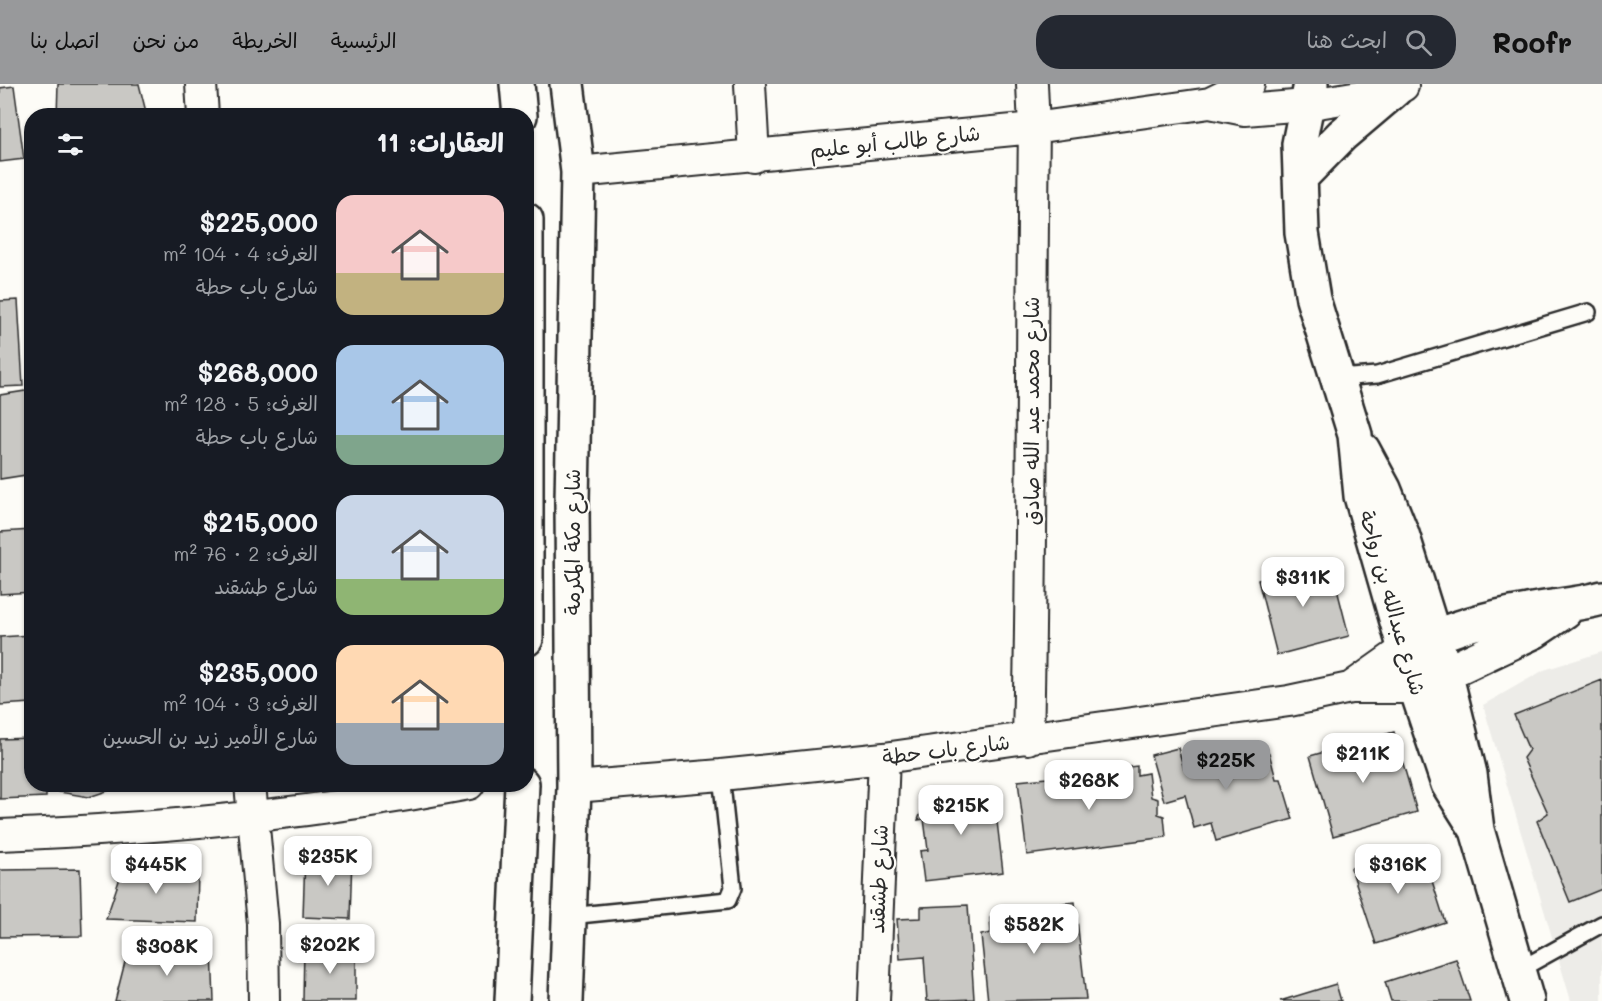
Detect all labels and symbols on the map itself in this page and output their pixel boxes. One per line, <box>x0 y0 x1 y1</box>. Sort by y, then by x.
street label: شارع طالب أبو عليم <box>808 118 982 167</box>
street label: شارع محمد عبد الله صادق <box>1017 296 1047 526</box>
street label: شارع مكة المكرمة <box>558 469 588 615</box>
street label: شارع عبدالله بن رواحة <box>1351 507 1433 699</box>
pin: $311K <box>1261 557 1345 608</box>
street label: شارع باب حطة <box>880 727 1012 773</box>
pin: $211K <box>1321 733 1405 784</box>
pin: $225K <box>1184 740 1268 791</box>
pin: $268K <box>1047 760 1131 811</box>
pin: $215K <box>919 785 1003 836</box>
street label: شارع طشقند <box>862 824 896 934</box>
pin: $235K <box>286 836 370 887</box>
pin: $445K <box>114 844 198 895</box>
pin: $316K <box>1356 844 1440 895</box>
pin: $582K <box>992 904 1076 955</box>
pin: $202K <box>288 924 372 975</box>
pin: $308K <box>125 926 209 977</box>

